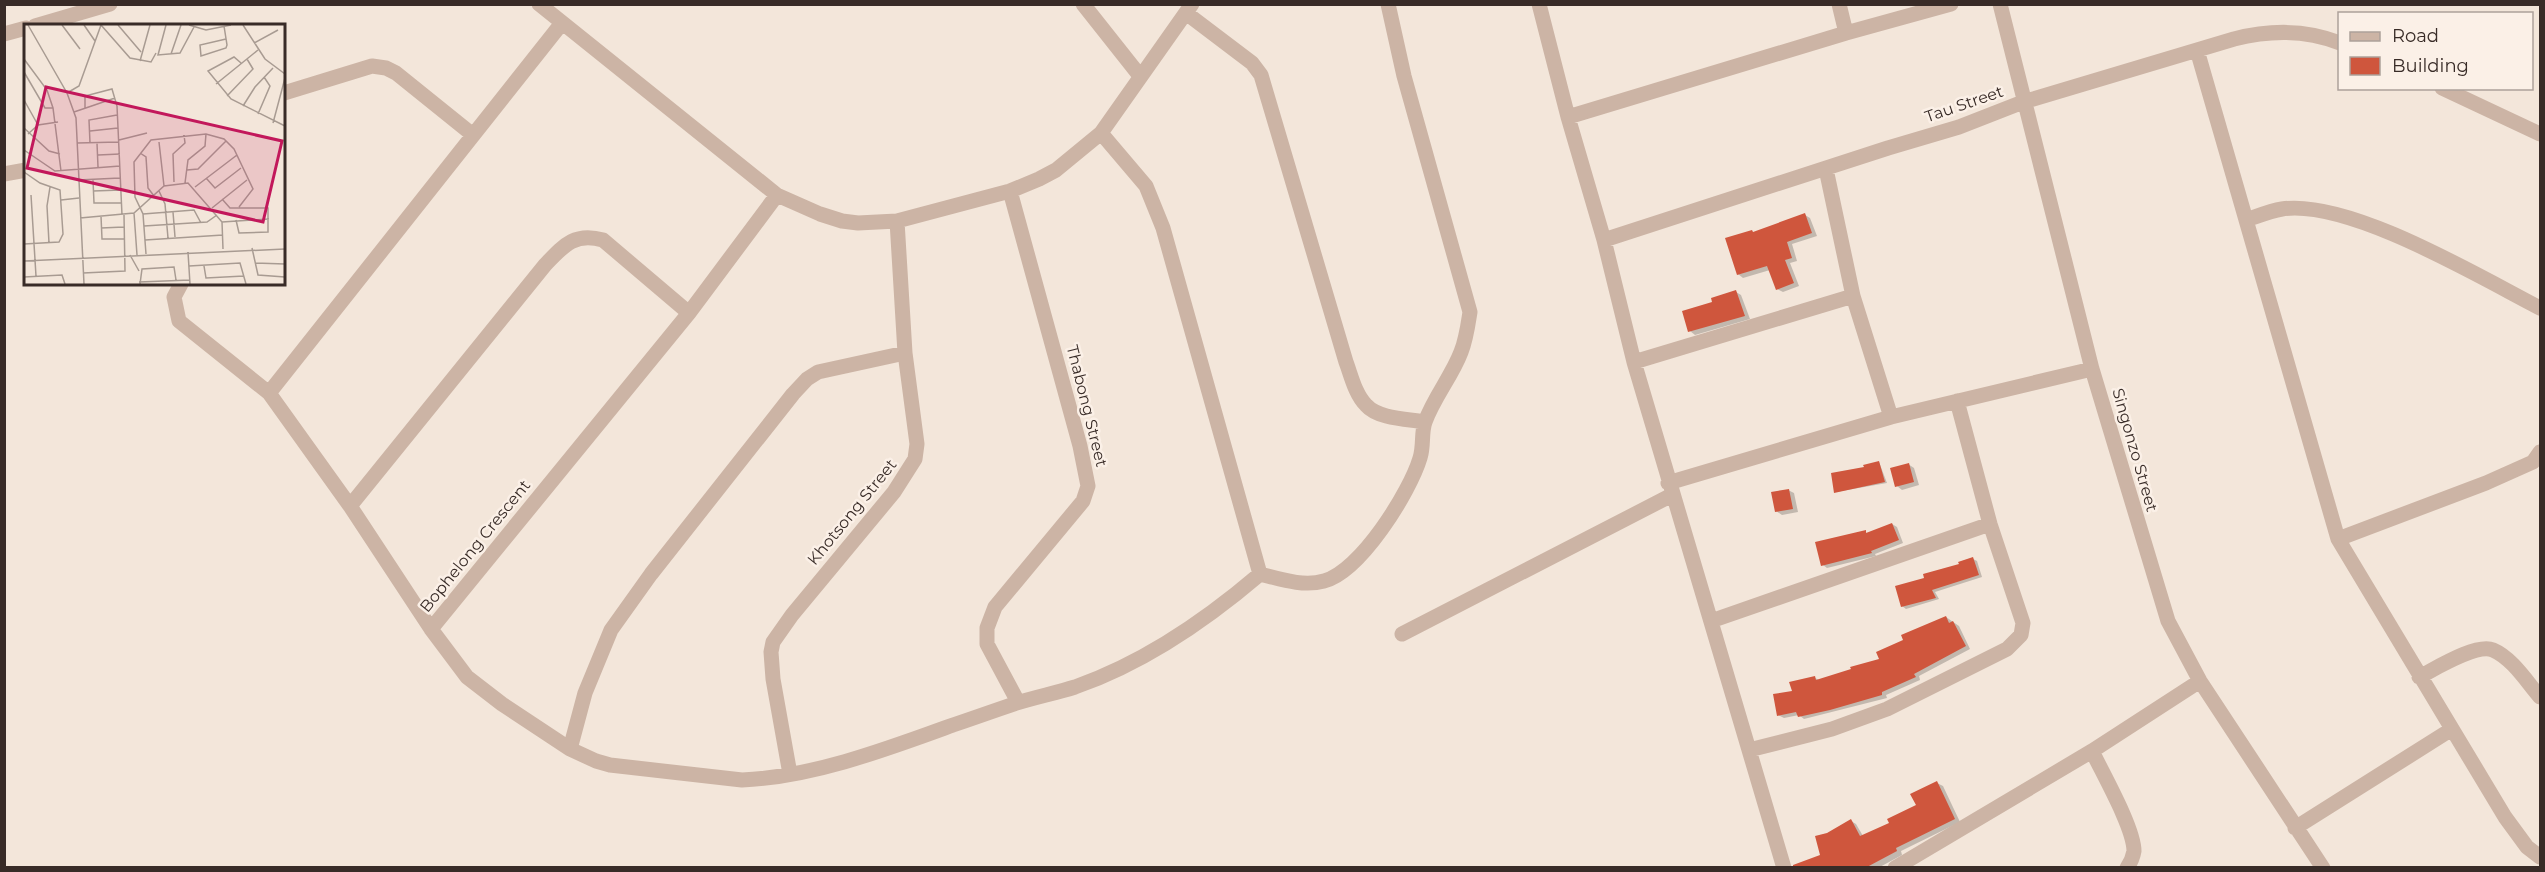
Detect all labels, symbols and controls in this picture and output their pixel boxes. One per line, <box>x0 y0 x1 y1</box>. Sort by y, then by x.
legend <box>2338 12 2533 90</box>
inset map <box>24 24 285 285</box>
text: Road <box>2392 25 2439 47</box>
text: Building <box>2392 55 2469 77</box>
street label: Tau Street <box>1922 82 2006 126</box>
street label: Thabong Street <box>1063 343 1111 469</box>
street label: Singonzo Street <box>2108 386 2162 514</box>
street label: Khotsong Street <box>803 455 901 569</box>
street label: Bophelong Crescent <box>416 476 534 616</box>

